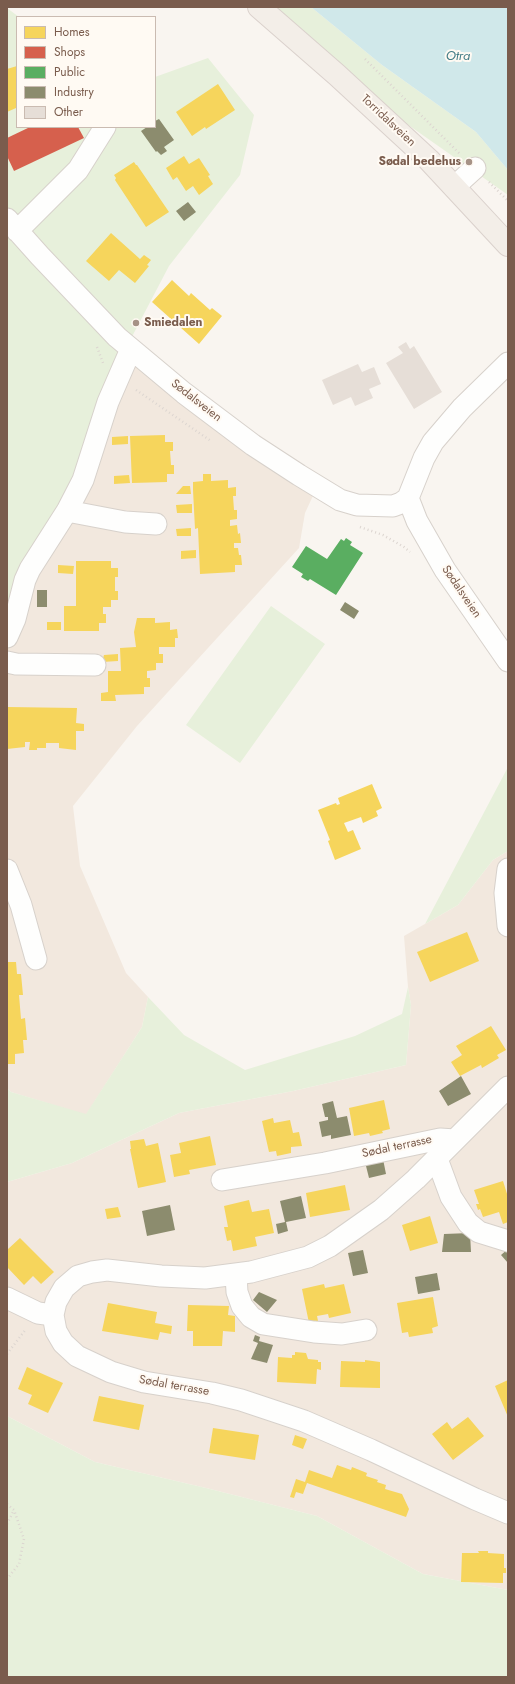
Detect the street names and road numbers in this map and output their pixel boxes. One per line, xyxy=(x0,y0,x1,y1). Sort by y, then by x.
street label: Torridalsveien xyxy=(358,92,418,150)
street label: Sødalsveien xyxy=(168,377,224,425)
street label: Sødalsveien xyxy=(438,563,484,621)
street label: Sødal terrasse xyxy=(361,1133,433,1161)
street label: Sødal terrasse xyxy=(138,1373,210,1399)

